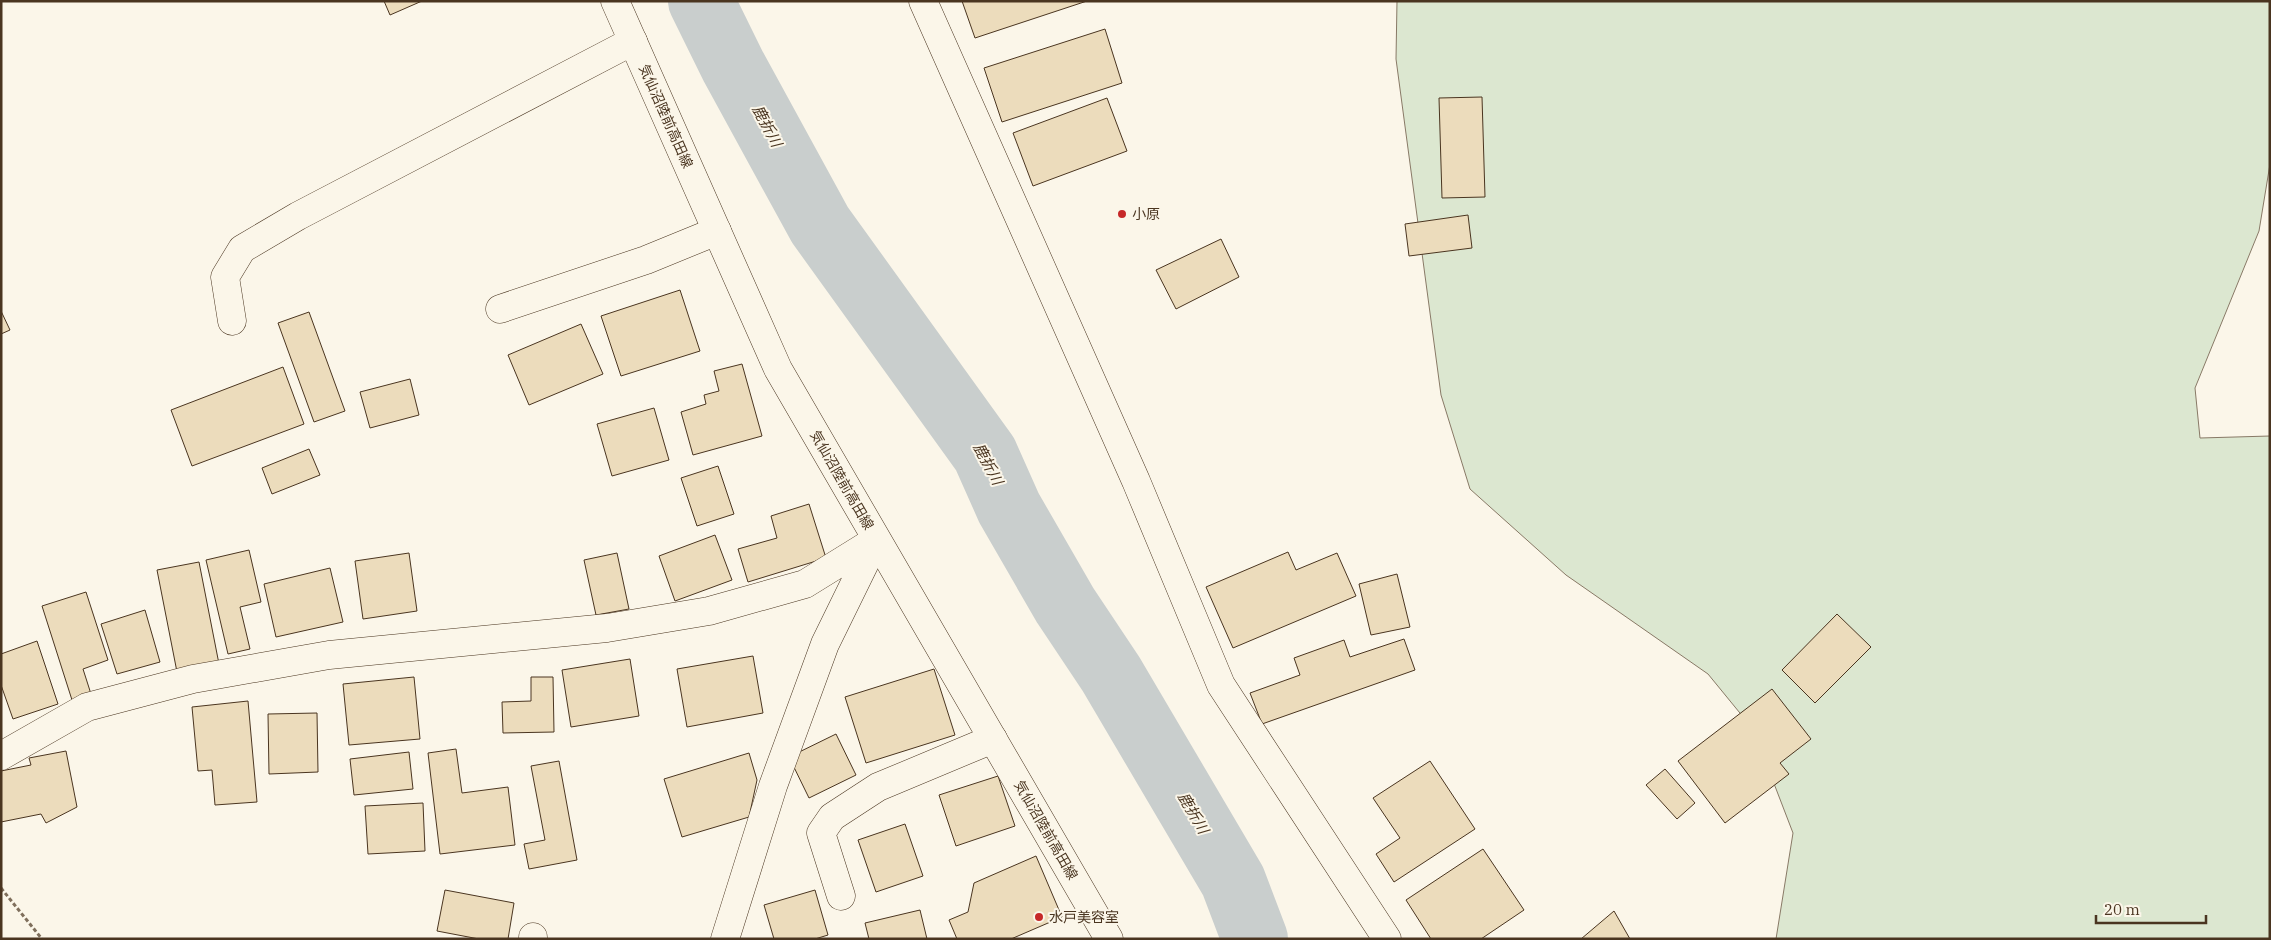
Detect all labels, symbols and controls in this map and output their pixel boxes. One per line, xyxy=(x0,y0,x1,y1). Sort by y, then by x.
street label: 気仙沼陸前高田線 xyxy=(635,61,697,171)
water label: 鹿折川 xyxy=(748,101,787,152)
place label: 小原 xyxy=(1132,205,1160,223)
marker: 小原 xyxy=(1116,208,1128,220)
street label: 気仙沼陸前高田線 xyxy=(806,427,878,533)
water label: 鹿折川 xyxy=(969,439,1008,490)
street label: 気仙沼陸前高田線 xyxy=(1010,777,1082,883)
water label: 鹿折川 xyxy=(1174,789,1214,839)
scale bar xyxy=(2096,892,2206,924)
text: 20 m xyxy=(2104,900,2140,919)
place label: 水戸美容室 xyxy=(1049,908,1119,926)
marker: 水戸美容室 xyxy=(1033,911,1045,923)

